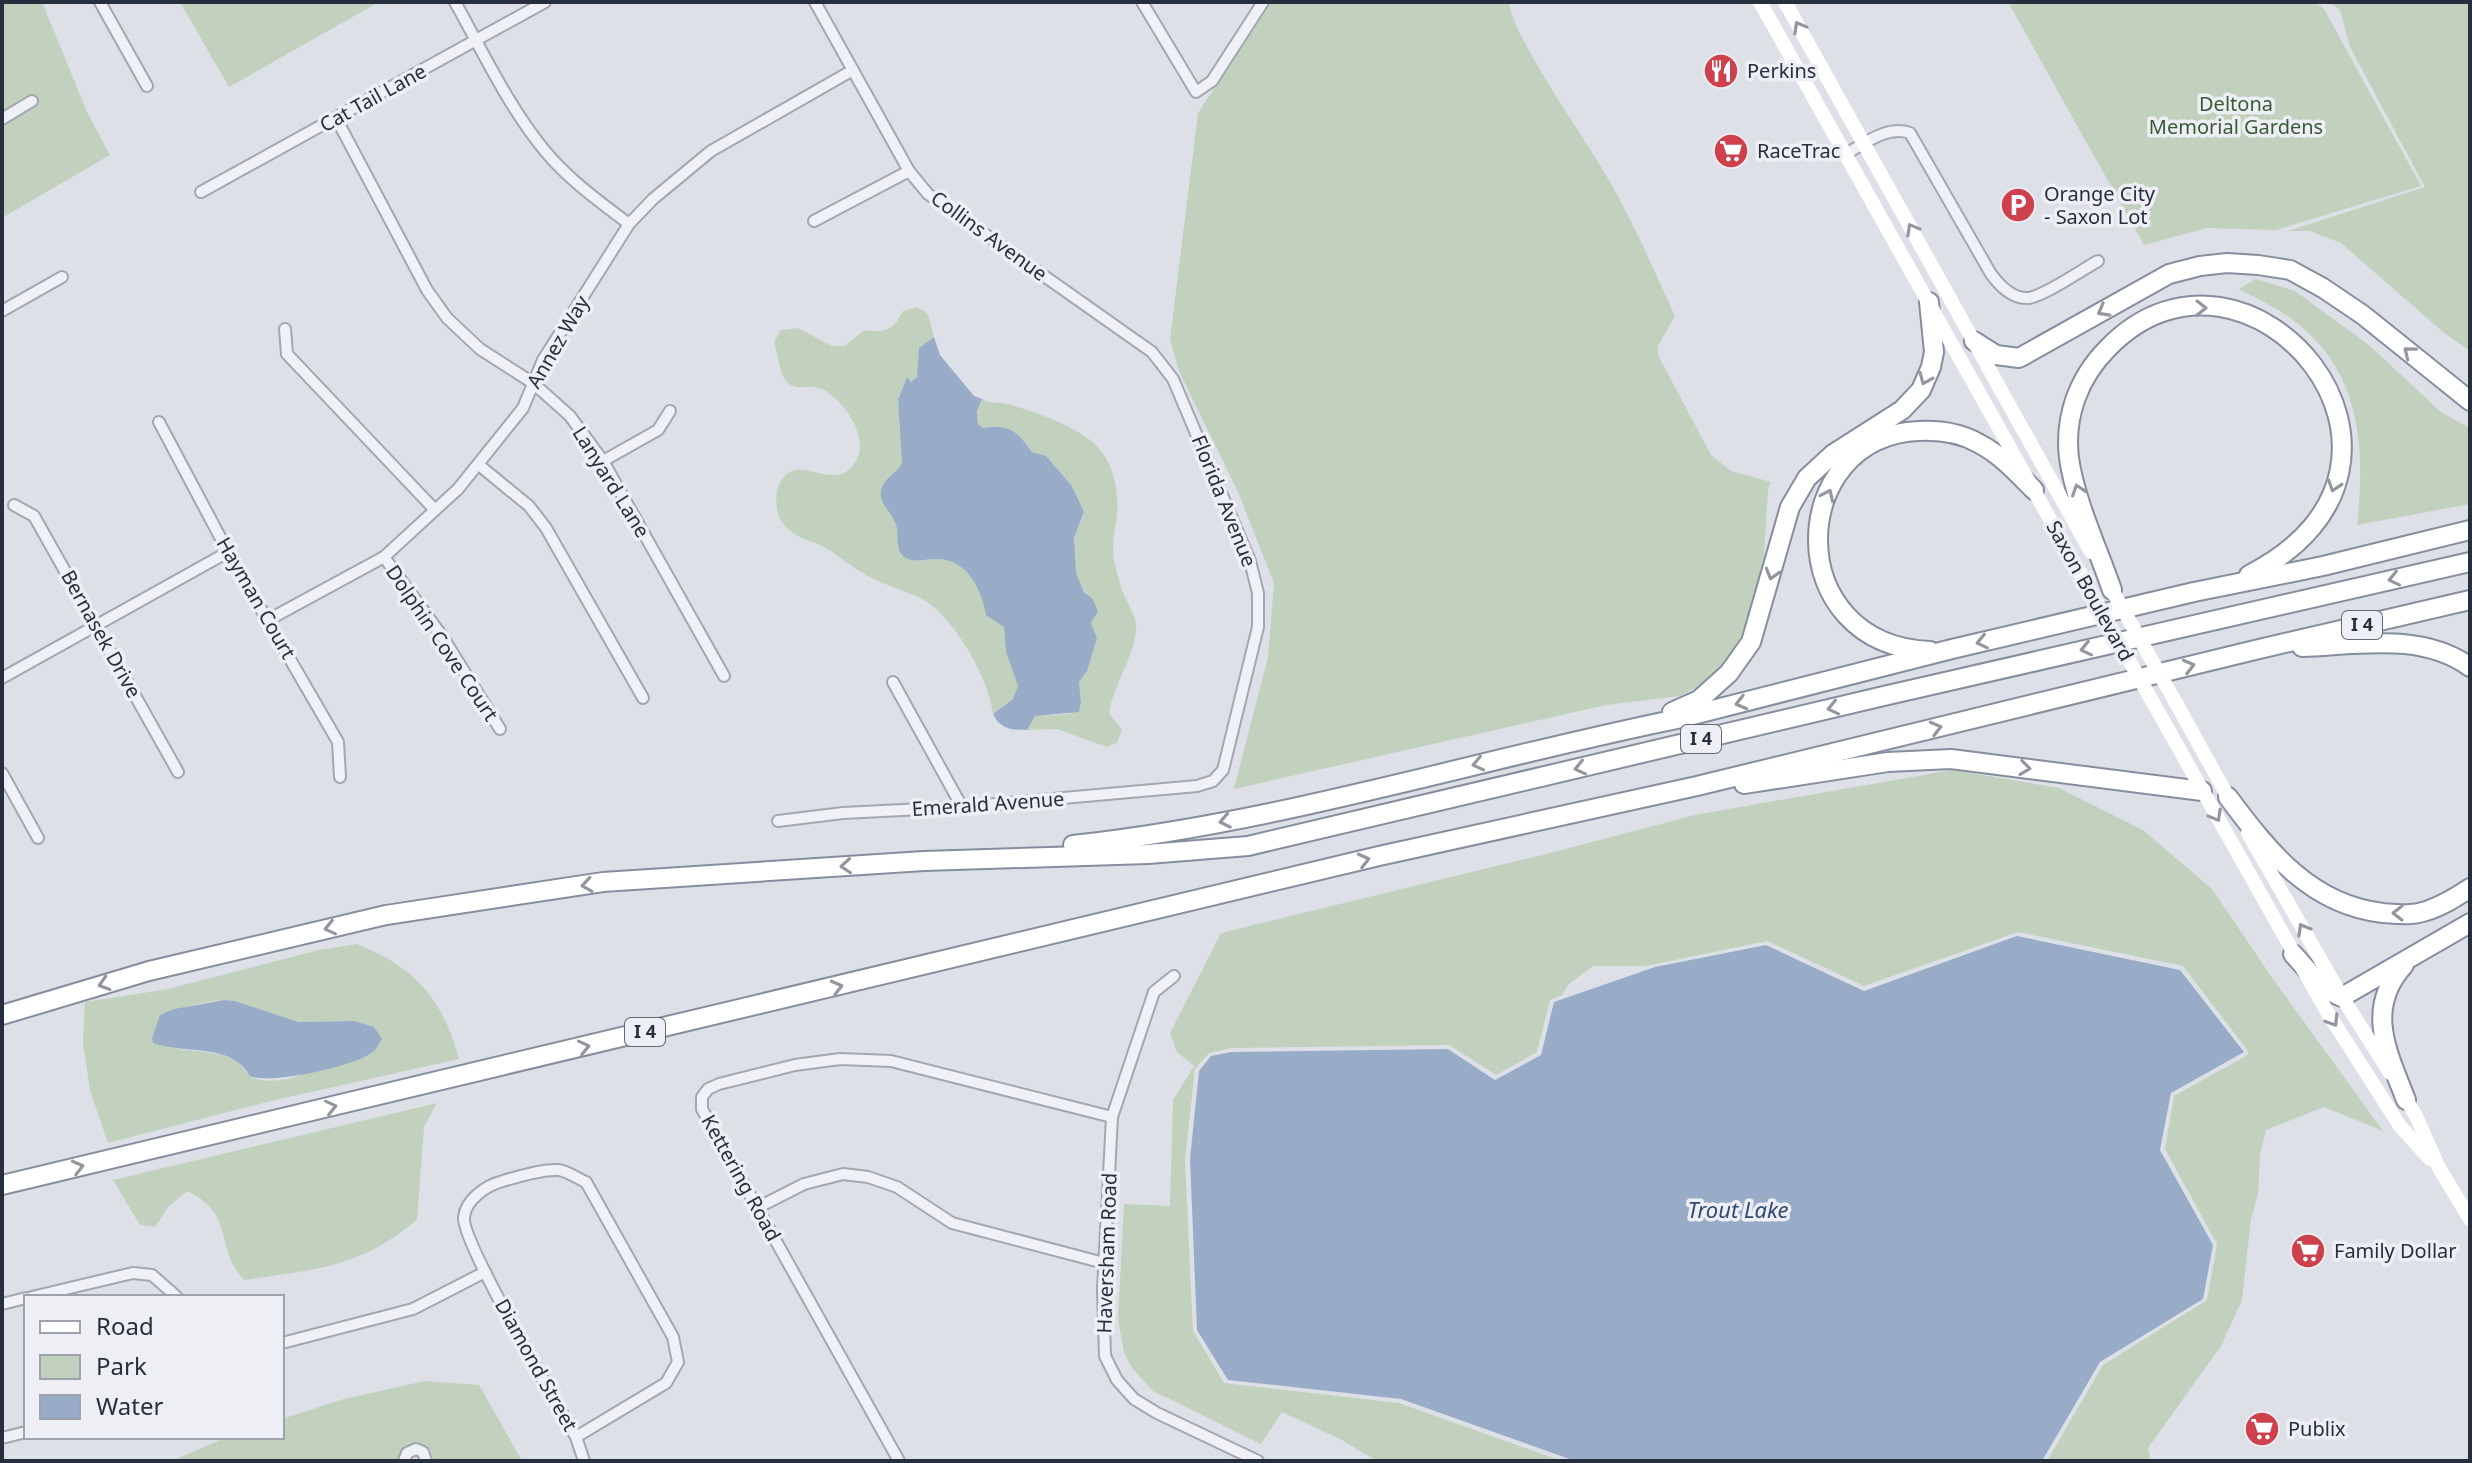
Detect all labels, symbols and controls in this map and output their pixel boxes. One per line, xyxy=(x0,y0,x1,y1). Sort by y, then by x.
one-way arrow xyxy=(1793,21,1809,36)
restaurant icon: Perkins xyxy=(1702,52,1740,90)
street label: Cat Tail Lane xyxy=(315,57,431,138)
place label: Perkins xyxy=(1747,57,1816,84)
park label: Deltona Memorial Gardens xyxy=(2149,90,2323,140)
supermarket icon: RaceTrac xyxy=(1712,132,1750,170)
place label: RaceTrac xyxy=(1757,137,1840,164)
place label: Orange City - Saxon Lot xyxy=(2044,180,2156,230)
street label: Collins Avenue xyxy=(926,184,1053,287)
parking icon: Orange City - Saxon Lot xyxy=(1999,186,2037,224)
one-way arrow xyxy=(1906,223,1921,238)
street label: Annez Way xyxy=(520,290,595,393)
one-way arrow xyxy=(2195,299,2208,316)
one-way arrow xyxy=(2097,302,2111,317)
one-way arrow xyxy=(2404,347,2419,362)
one-way arrow xyxy=(1919,370,1935,385)
street label: Lanyard Lane xyxy=(567,421,656,542)
street label: Florida Avenue xyxy=(1186,431,1263,571)
one-way arrow xyxy=(2327,478,2343,492)
one-way arrow xyxy=(2071,484,2087,498)
one-way arrow xyxy=(1818,489,1834,504)
street label: Saxon Boulevard xyxy=(2041,516,2140,666)
street label: Hayman Court xyxy=(211,532,302,664)
street label: Dolphin Cove Court xyxy=(380,559,505,726)
street label: Bernasek Drive xyxy=(55,565,148,703)
one-way arrow xyxy=(1765,566,1781,580)
one-way arrow xyxy=(2388,570,2401,587)
road number: I 4 xyxy=(2342,611,2382,639)
one-way arrow xyxy=(1976,633,1990,650)
one-way arrow xyxy=(2079,640,2093,657)
one-way arrow xyxy=(2181,658,2195,675)
one-way arrow xyxy=(1735,694,1749,711)
one-way arrow xyxy=(1826,699,1840,716)
one-way arrow xyxy=(1929,720,1943,737)
road number: I 4 xyxy=(1681,725,1721,753)
one-way arrow xyxy=(1472,755,1486,772)
one-way arrow xyxy=(1573,759,1587,776)
one-way arrow xyxy=(2018,759,2032,776)
street label: Emerald Avenue xyxy=(911,785,1065,822)
one-way arrow xyxy=(2206,808,2221,823)
one-way arrow xyxy=(1218,812,1232,829)
one-way arrow xyxy=(1357,852,1371,869)
one-way arrow xyxy=(839,857,852,874)
one-way arrow xyxy=(580,876,593,893)
one-way arrow xyxy=(2391,904,2404,922)
one-way arrow xyxy=(324,919,338,936)
one-way arrow xyxy=(2297,924,2313,938)
one-way arrow xyxy=(98,975,111,991)
one-way arrow xyxy=(829,979,843,996)
one-way arrow xyxy=(2324,1012,2339,1027)
road number: I 4 xyxy=(625,1018,665,1046)
one-way arrow xyxy=(576,1039,590,1056)
one-way arrow xyxy=(323,1099,337,1116)
street label: Kettering Road xyxy=(696,1110,787,1246)
one-way arrow xyxy=(70,1159,84,1176)
street label: Haversham Road xyxy=(1090,1172,1123,1334)
water label: Trout Lake xyxy=(1688,1194,1788,1224)
supermarket icon: Family Dollar xyxy=(2289,1232,2327,1270)
place label: Family Dollar xyxy=(2334,1237,2457,1264)
street label: Diamond Street xyxy=(489,1294,584,1436)
legend xyxy=(24,1295,284,1439)
text: Road xyxy=(96,1309,154,1342)
text: Park xyxy=(96,1349,147,1382)
text: Water xyxy=(96,1389,164,1422)
supermarket icon: Publix xyxy=(2243,1410,2281,1448)
place label: Publix xyxy=(2288,1415,2346,1442)

